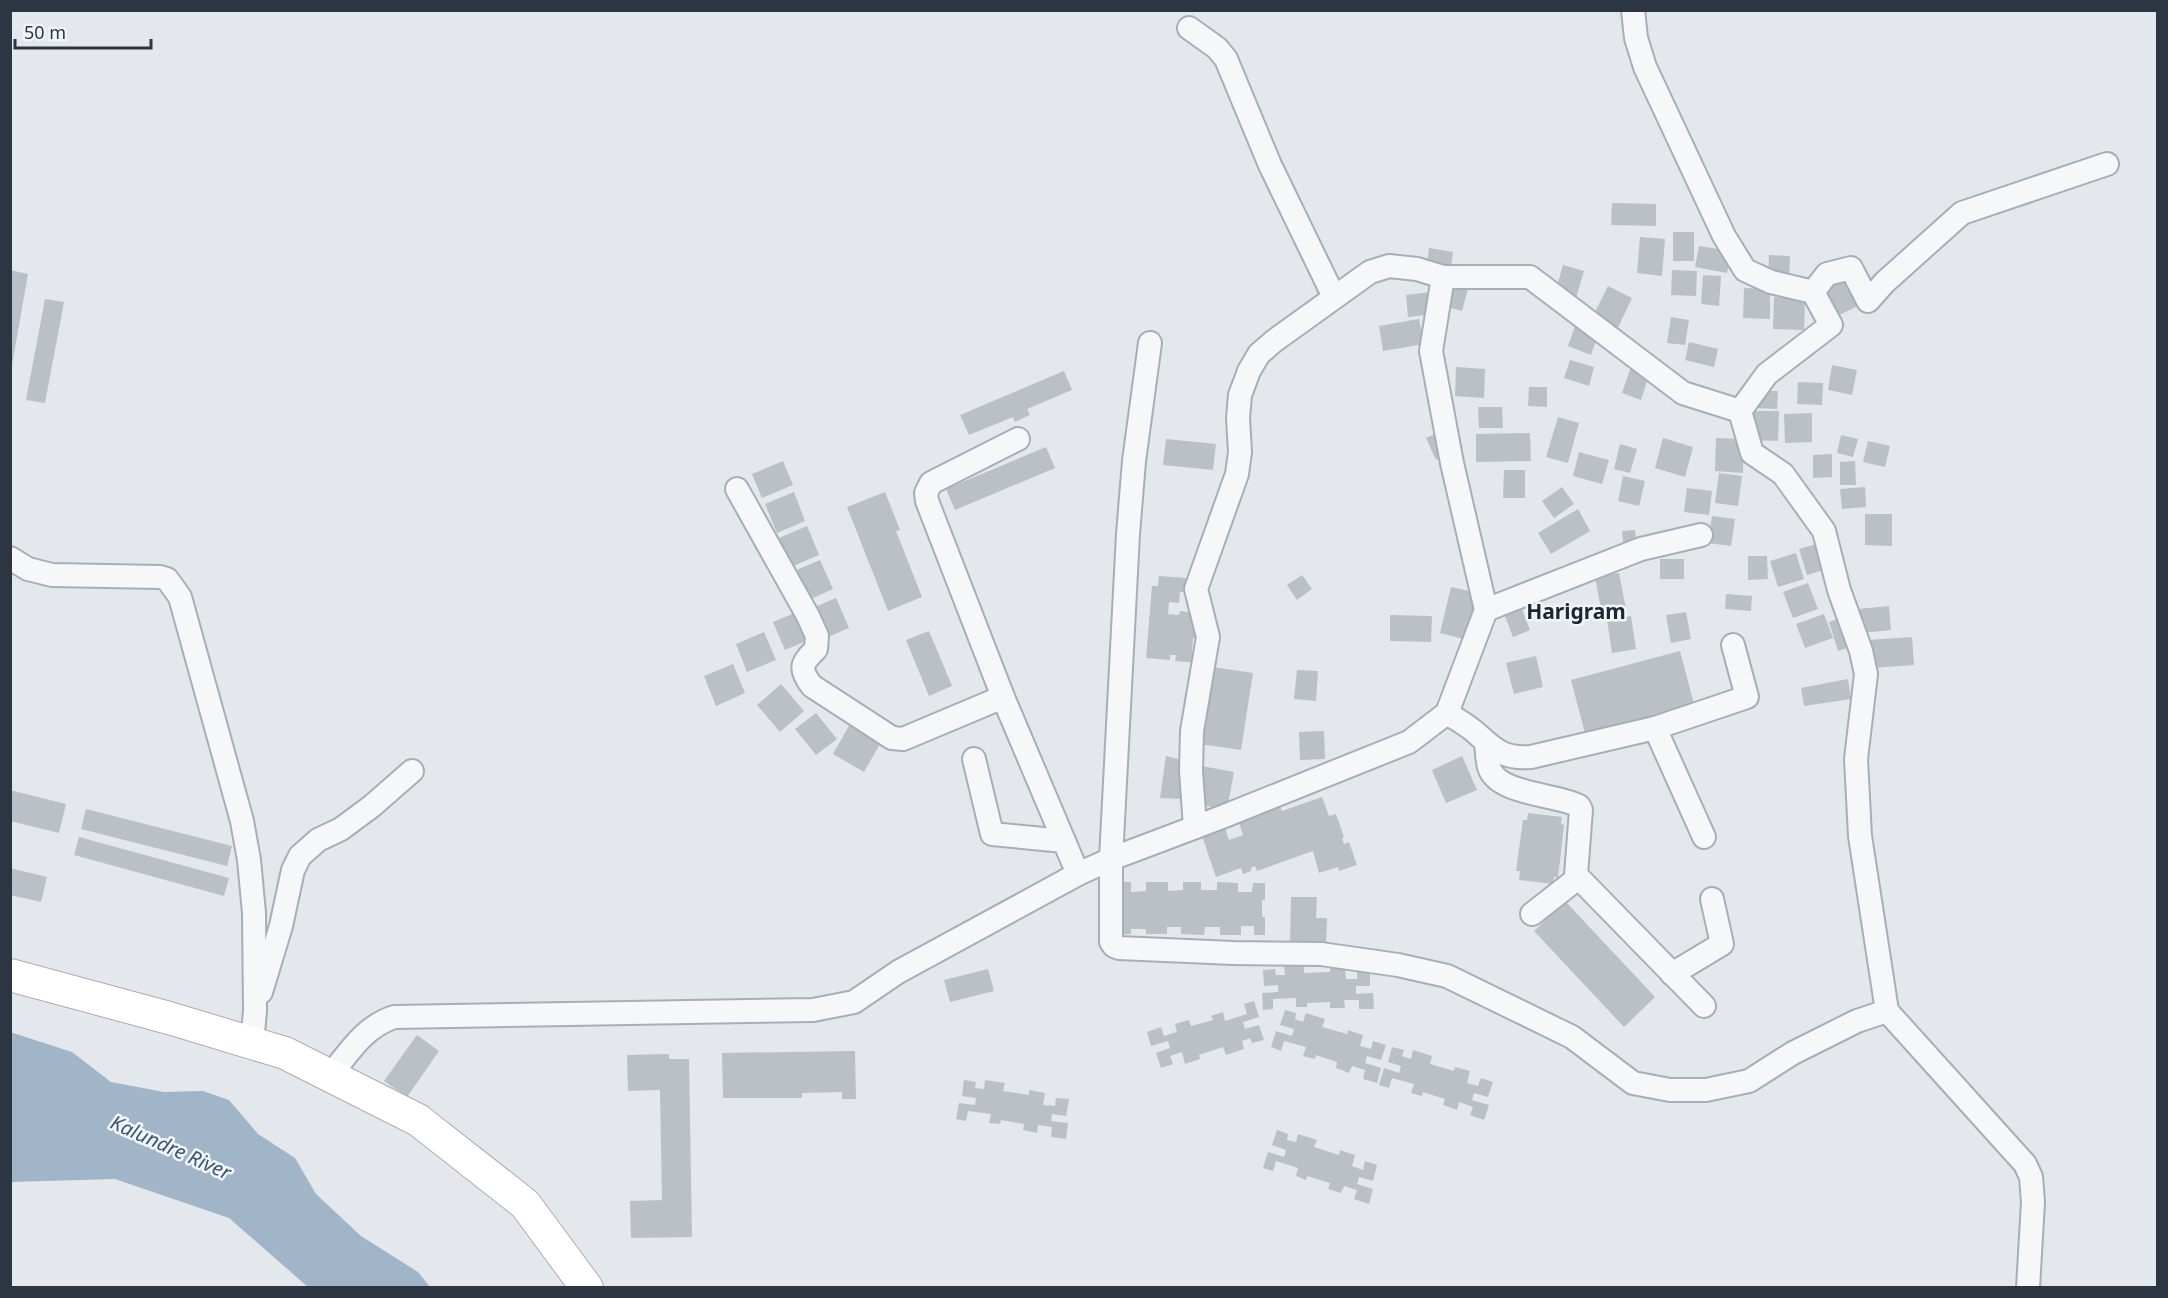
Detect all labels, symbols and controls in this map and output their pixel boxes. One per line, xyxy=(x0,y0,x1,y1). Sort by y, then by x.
scale bar xyxy=(15,12,152,50)
text: 50 m xyxy=(24,20,66,44)
district label: Harigram xyxy=(1526,597,1626,625)
water label: Kalundre River xyxy=(107,1108,236,1186)

